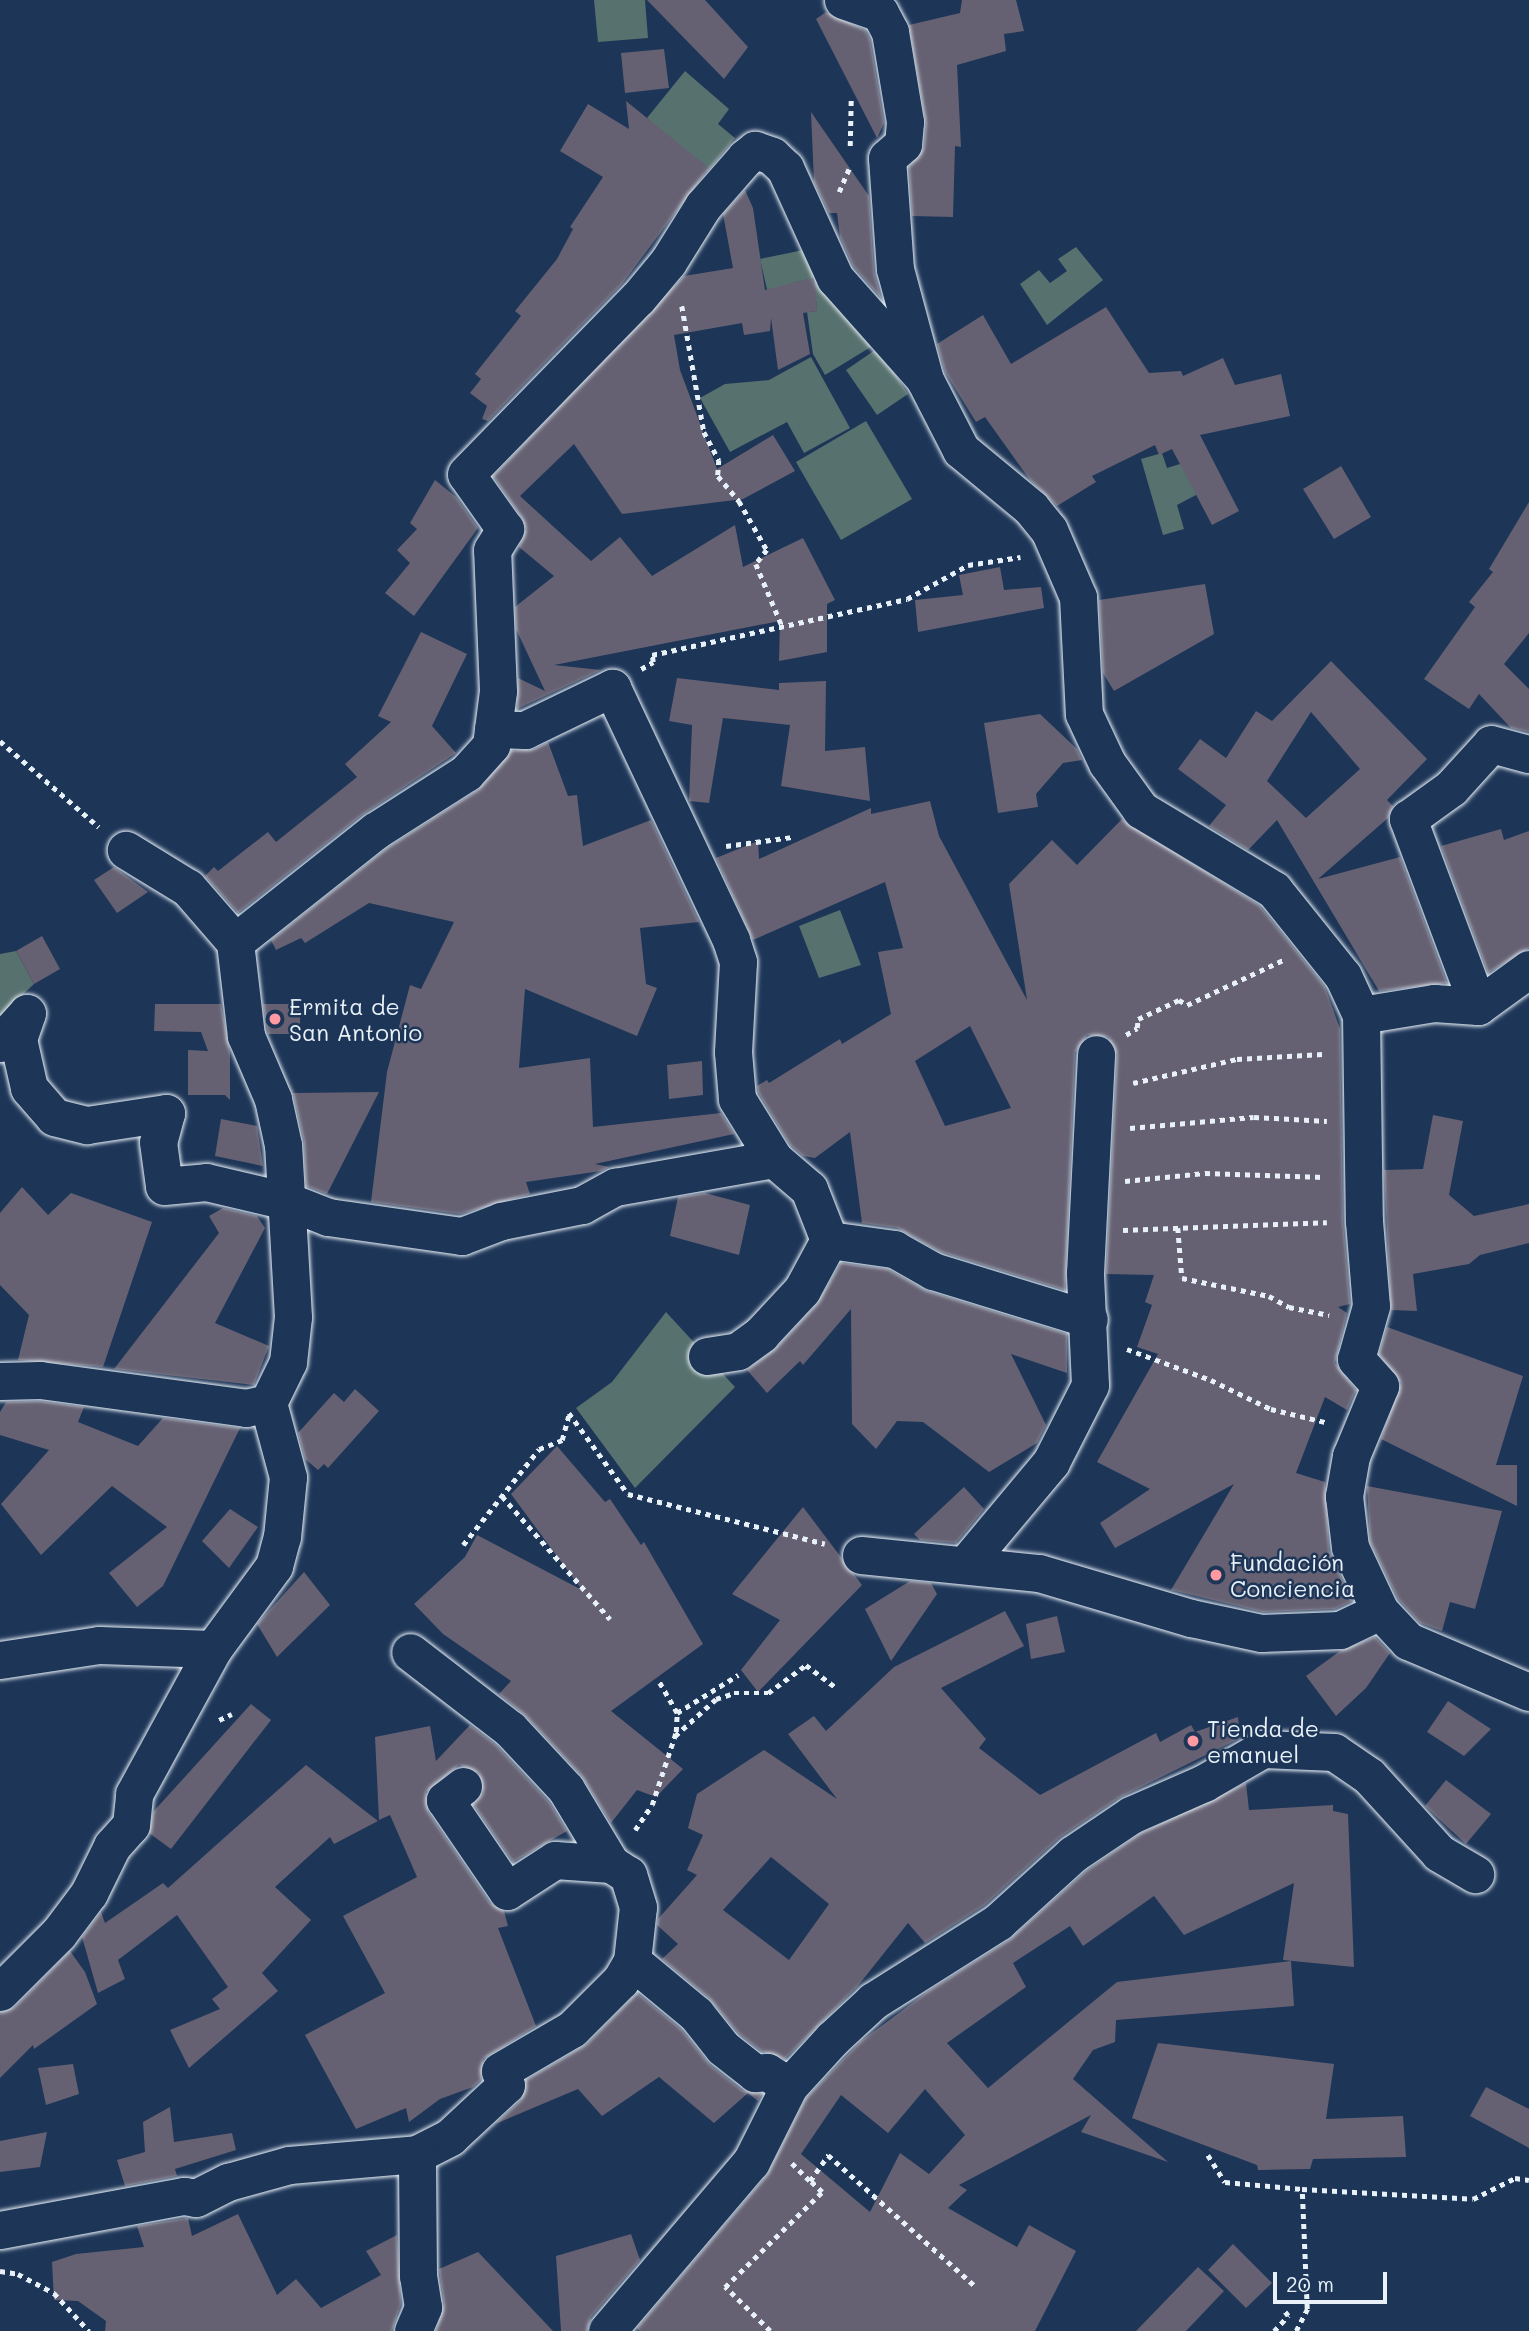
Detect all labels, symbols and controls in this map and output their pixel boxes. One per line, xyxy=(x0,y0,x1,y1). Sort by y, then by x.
place label: Ermita de San Antonio xyxy=(289,992,422,1046)
marker: Ermita de San Antonio xyxy=(267,1011,283,1027)
place label: Fundación Conciencia xyxy=(1230,1548,1355,1602)
marker: Fundación Conciencia xyxy=(1208,1567,1224,1583)
place label: Tienda de emanuel xyxy=(1207,1714,1319,1768)
marker: Tienda de emanuel xyxy=(1185,1733,1201,1749)
scale bar xyxy=(1277,2258,1391,2302)
text: 20 m xyxy=(1286,2270,1334,2297)

